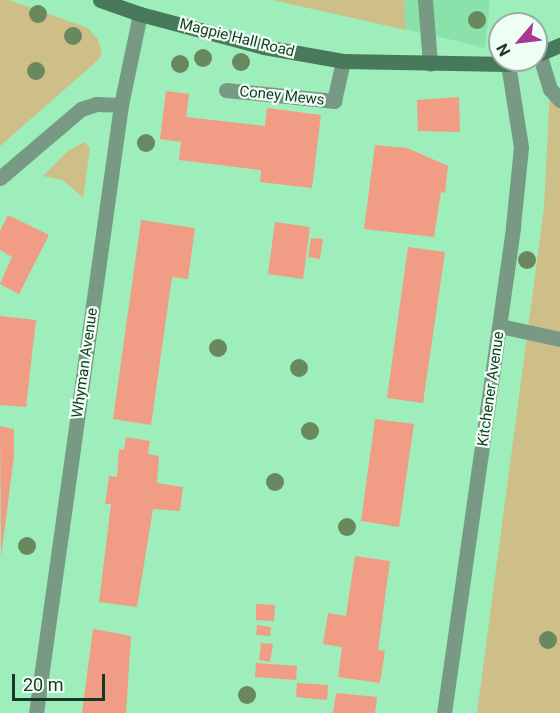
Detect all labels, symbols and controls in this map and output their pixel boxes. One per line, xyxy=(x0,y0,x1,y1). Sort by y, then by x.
north arrow xyxy=(488,12,548,72)
street label: Magpie Hall Road xyxy=(178,15,296,61)
text: N xyxy=(492,40,514,59)
street label: Coney Mews xyxy=(239,83,325,109)
street label: Whyman Avenue xyxy=(68,307,102,419)
street label: Kitchener Avenue xyxy=(474,330,508,448)
scale bar xyxy=(15,662,108,700)
text: 20 m xyxy=(23,674,63,695)

